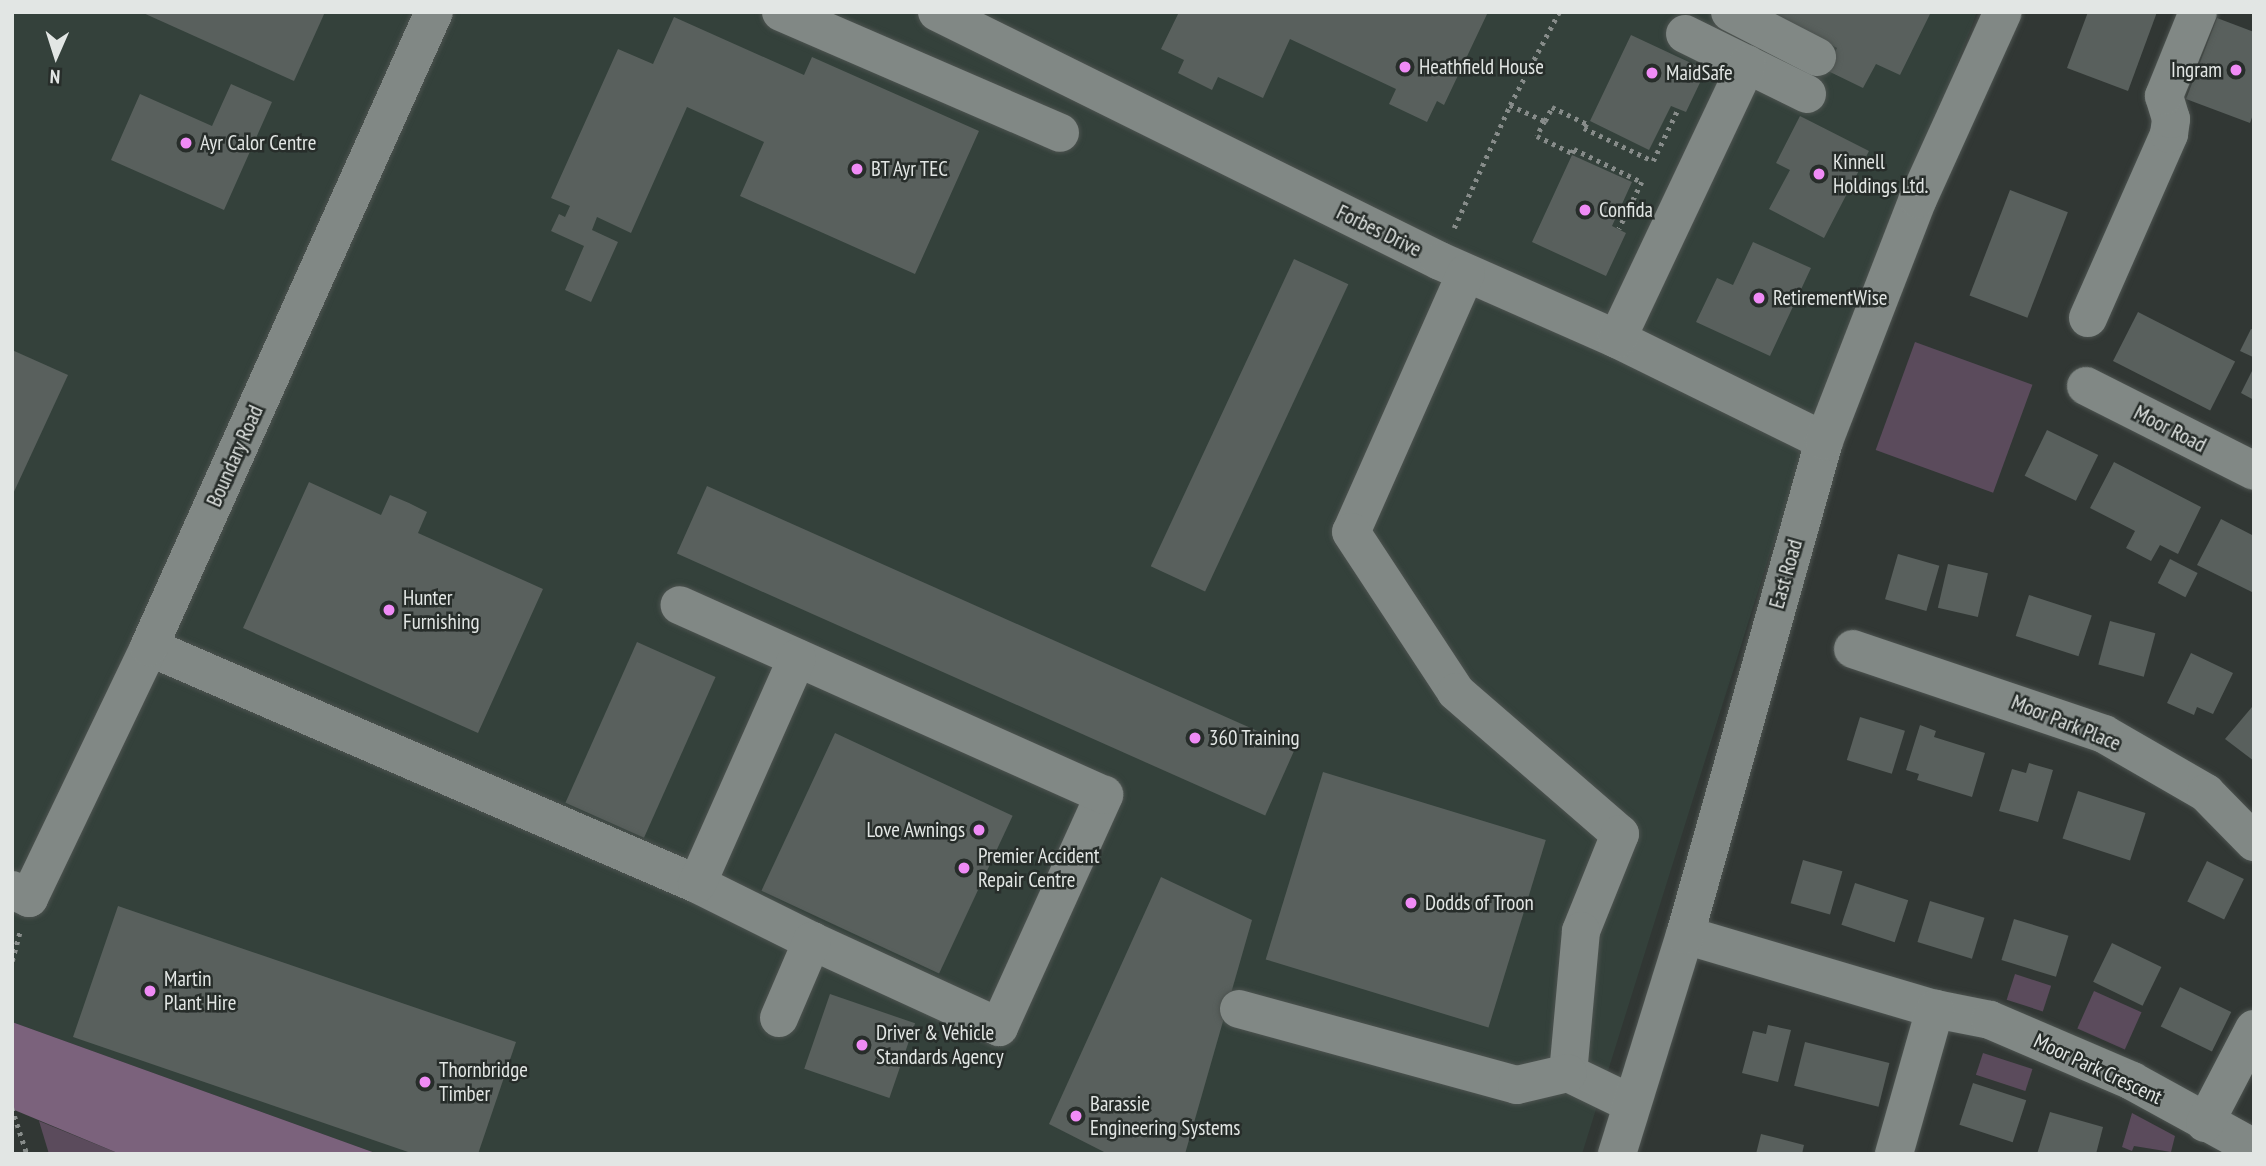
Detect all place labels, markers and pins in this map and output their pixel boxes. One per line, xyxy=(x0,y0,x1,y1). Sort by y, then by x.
place label: Heathfield House xyxy=(1419,54,1544,80)
place label: Ingram xyxy=(2171,57,2222,83)
marker: Heathfield House xyxy=(1397,59,1413,75)
place label: MaidSafe xyxy=(1666,60,1733,86)
marker: Ingram xyxy=(2228,62,2244,78)
marker: MaidSafe xyxy=(1644,65,1660,81)
place label: Ayr Calor Centre xyxy=(200,130,316,156)
marker: Ayr Calor Centre xyxy=(178,135,194,151)
place label: Kinnell Holdings Ltd. xyxy=(1833,149,1928,199)
place label: BT Ayr TEC xyxy=(871,156,950,182)
marker: BT Ayr TEC xyxy=(849,161,865,177)
marker: Kinnell Holdings Ltd. xyxy=(1811,166,1827,182)
place label: Confida xyxy=(1599,197,1653,223)
marker: Confida xyxy=(1577,202,1593,218)
place label: RetirementWise xyxy=(1773,285,1887,311)
marker: RetirementWise xyxy=(1751,290,1767,306)
place label: Hunter Furnishing xyxy=(403,585,480,635)
marker: Hunter Furnishing xyxy=(381,602,397,618)
place label: 360 Training xyxy=(1209,725,1300,751)
marker: 360 Training xyxy=(1187,730,1203,746)
place label: Love Awnings xyxy=(866,817,965,843)
marker: Love Awnings xyxy=(971,822,987,838)
place label: Premier Accident Repair Centre xyxy=(978,843,1100,893)
marker: Premier Accident Repair Centre xyxy=(956,860,972,876)
place label: Dodds of Troon xyxy=(1425,890,1534,916)
marker: Dodds of Troon xyxy=(1403,895,1419,911)
place label: Martin Plant Hire xyxy=(164,966,236,1016)
marker: Martin Plant Hire xyxy=(142,983,158,999)
place label: Driver & Vehicle Standards Agency xyxy=(876,1020,1004,1070)
marker: Driver & Vehicle Standards Agency xyxy=(854,1037,870,1053)
place label: Thornbridge Timber xyxy=(439,1057,528,1107)
marker: Thornbridge Timber xyxy=(417,1074,433,1090)
place label: Barassie Engineering Systems xyxy=(1090,1091,1240,1141)
marker: Barassie Engineering Systems xyxy=(1068,1108,1084,1124)

